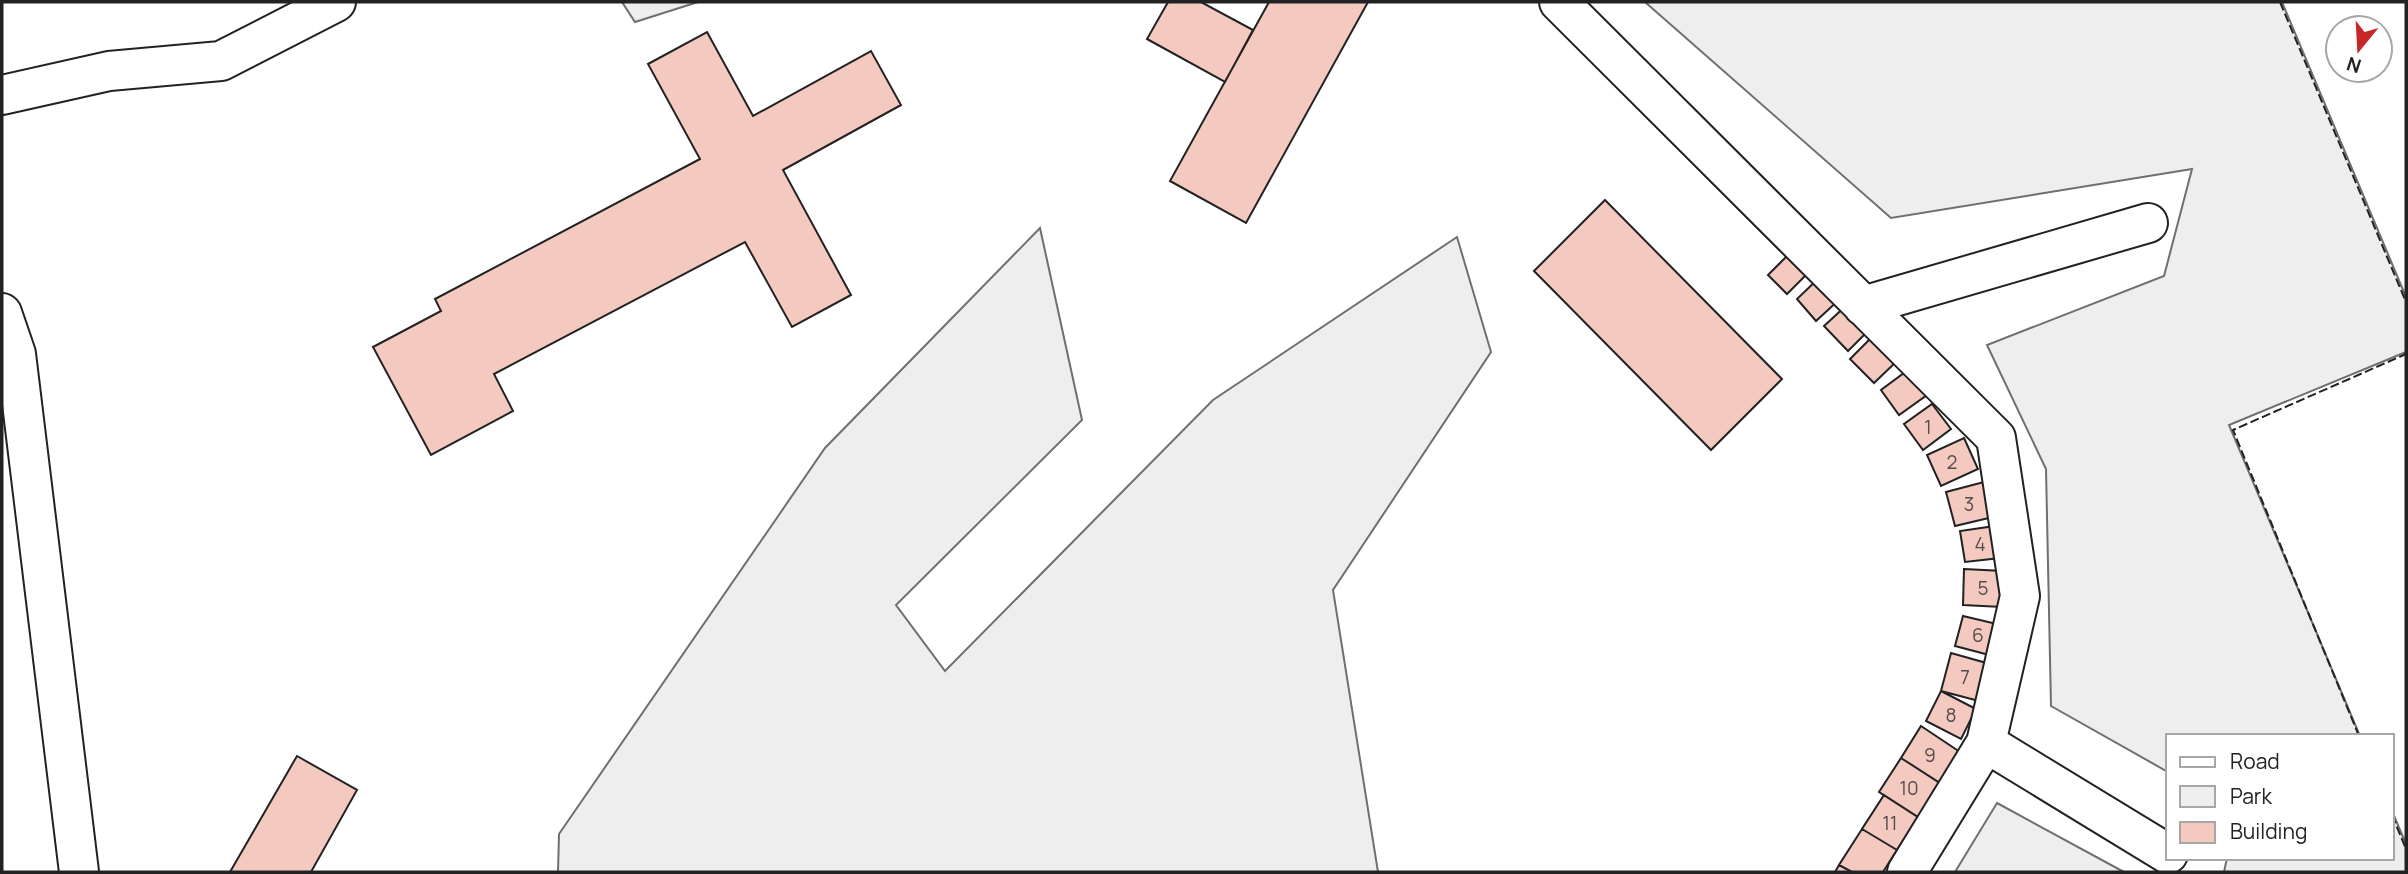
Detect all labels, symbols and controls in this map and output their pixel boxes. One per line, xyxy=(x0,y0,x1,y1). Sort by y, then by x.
north arrow xyxy=(2324,14,2394,84)
text: N xyxy=(2343,51,2364,80)
house number: 1 xyxy=(1924,414,1932,440)
house number: 2 xyxy=(1947,449,1957,475)
house number: 3 xyxy=(1964,491,1974,517)
house number: 4 xyxy=(1974,531,1986,557)
house number: 5 xyxy=(1978,575,1989,601)
house number: 6 xyxy=(1972,622,1984,648)
house number: 7 xyxy=(1960,664,1970,690)
house number: 8 xyxy=(1945,702,1957,728)
legend xyxy=(2166,734,2394,860)
house number: 9 xyxy=(1924,742,1936,768)
text: Road xyxy=(2230,747,2280,775)
house number: 10 xyxy=(1899,775,1919,801)
text: Park xyxy=(2230,782,2272,810)
house number: 11 xyxy=(1883,810,1897,836)
text: Building xyxy=(2230,817,2307,845)

